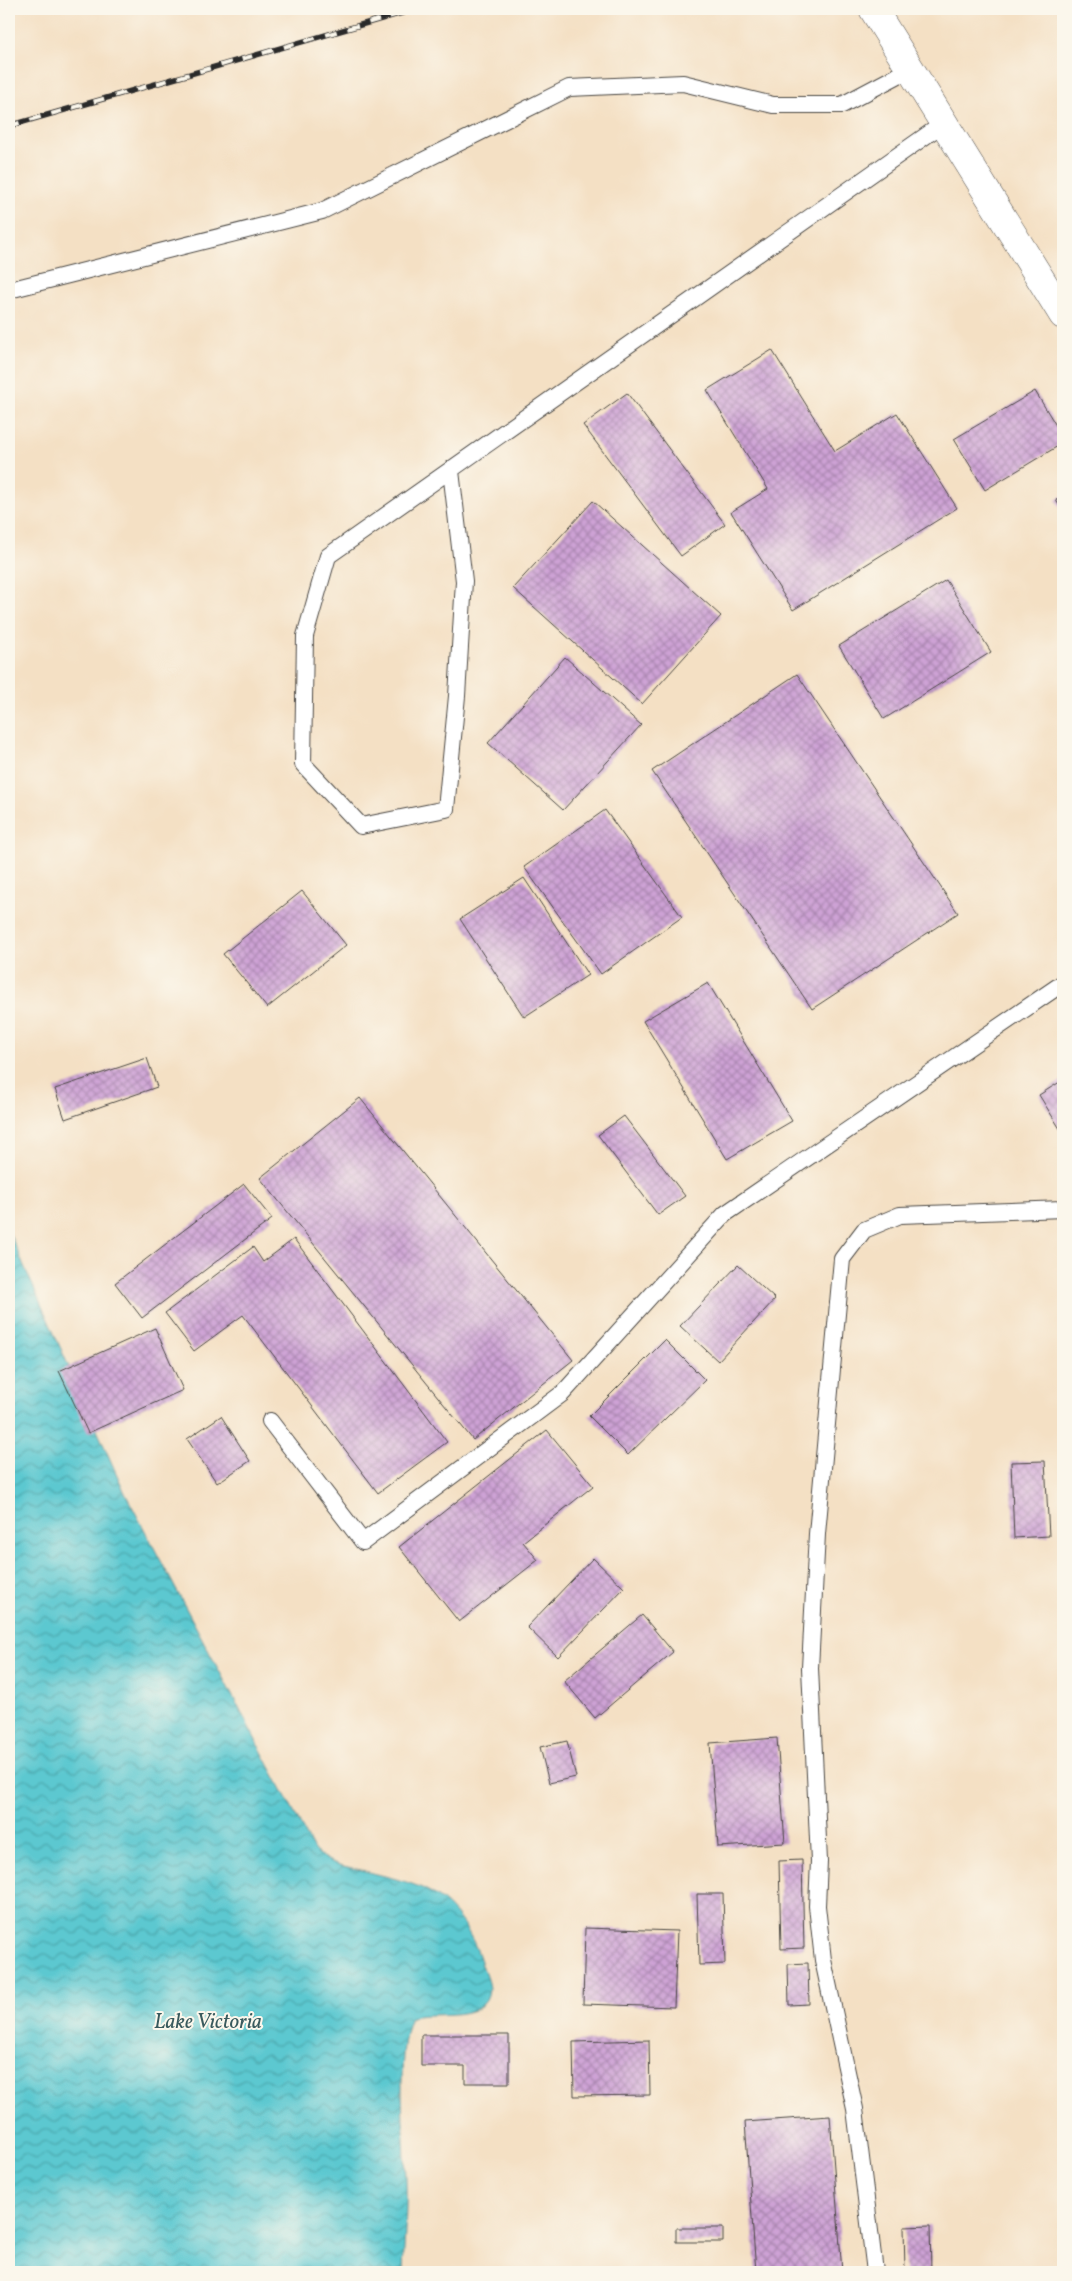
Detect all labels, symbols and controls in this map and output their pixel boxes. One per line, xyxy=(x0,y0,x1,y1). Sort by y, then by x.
water label: Lake Victoria xyxy=(154,2008,262,2037)

